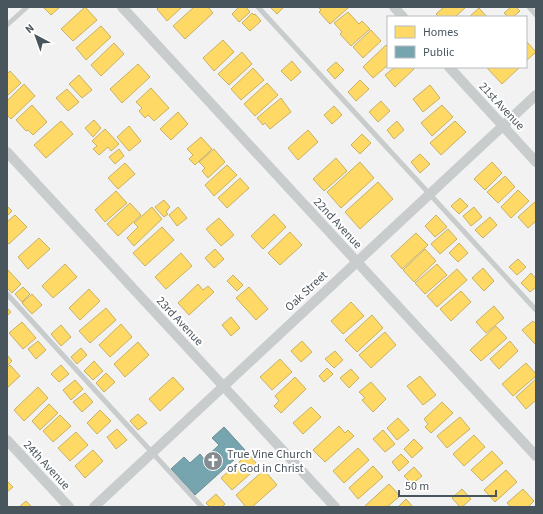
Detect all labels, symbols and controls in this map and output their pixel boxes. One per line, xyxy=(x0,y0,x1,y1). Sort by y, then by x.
north arrow xyxy=(16,16,56,56)
legend xyxy=(387,16,527,68)
text: N xyxy=(22,21,37,37)
text: Homes xyxy=(423,24,458,41)
text: Public xyxy=(423,44,455,61)
street label: 21st Avenue xyxy=(475,79,528,134)
street label: 22nd Avenue xyxy=(309,194,366,253)
street label: Oak Street xyxy=(281,267,331,315)
street label: 23rd Avenue xyxy=(152,293,207,350)
street label: 24th Avenue xyxy=(19,437,74,494)
place label: True Vine Church of God in Christ xyxy=(227,446,312,477)
church icon: True Vine Church of God in Christ xyxy=(202,450,224,472)
scale bar xyxy=(399,472,496,498)
text: 50 m xyxy=(405,478,429,495)

